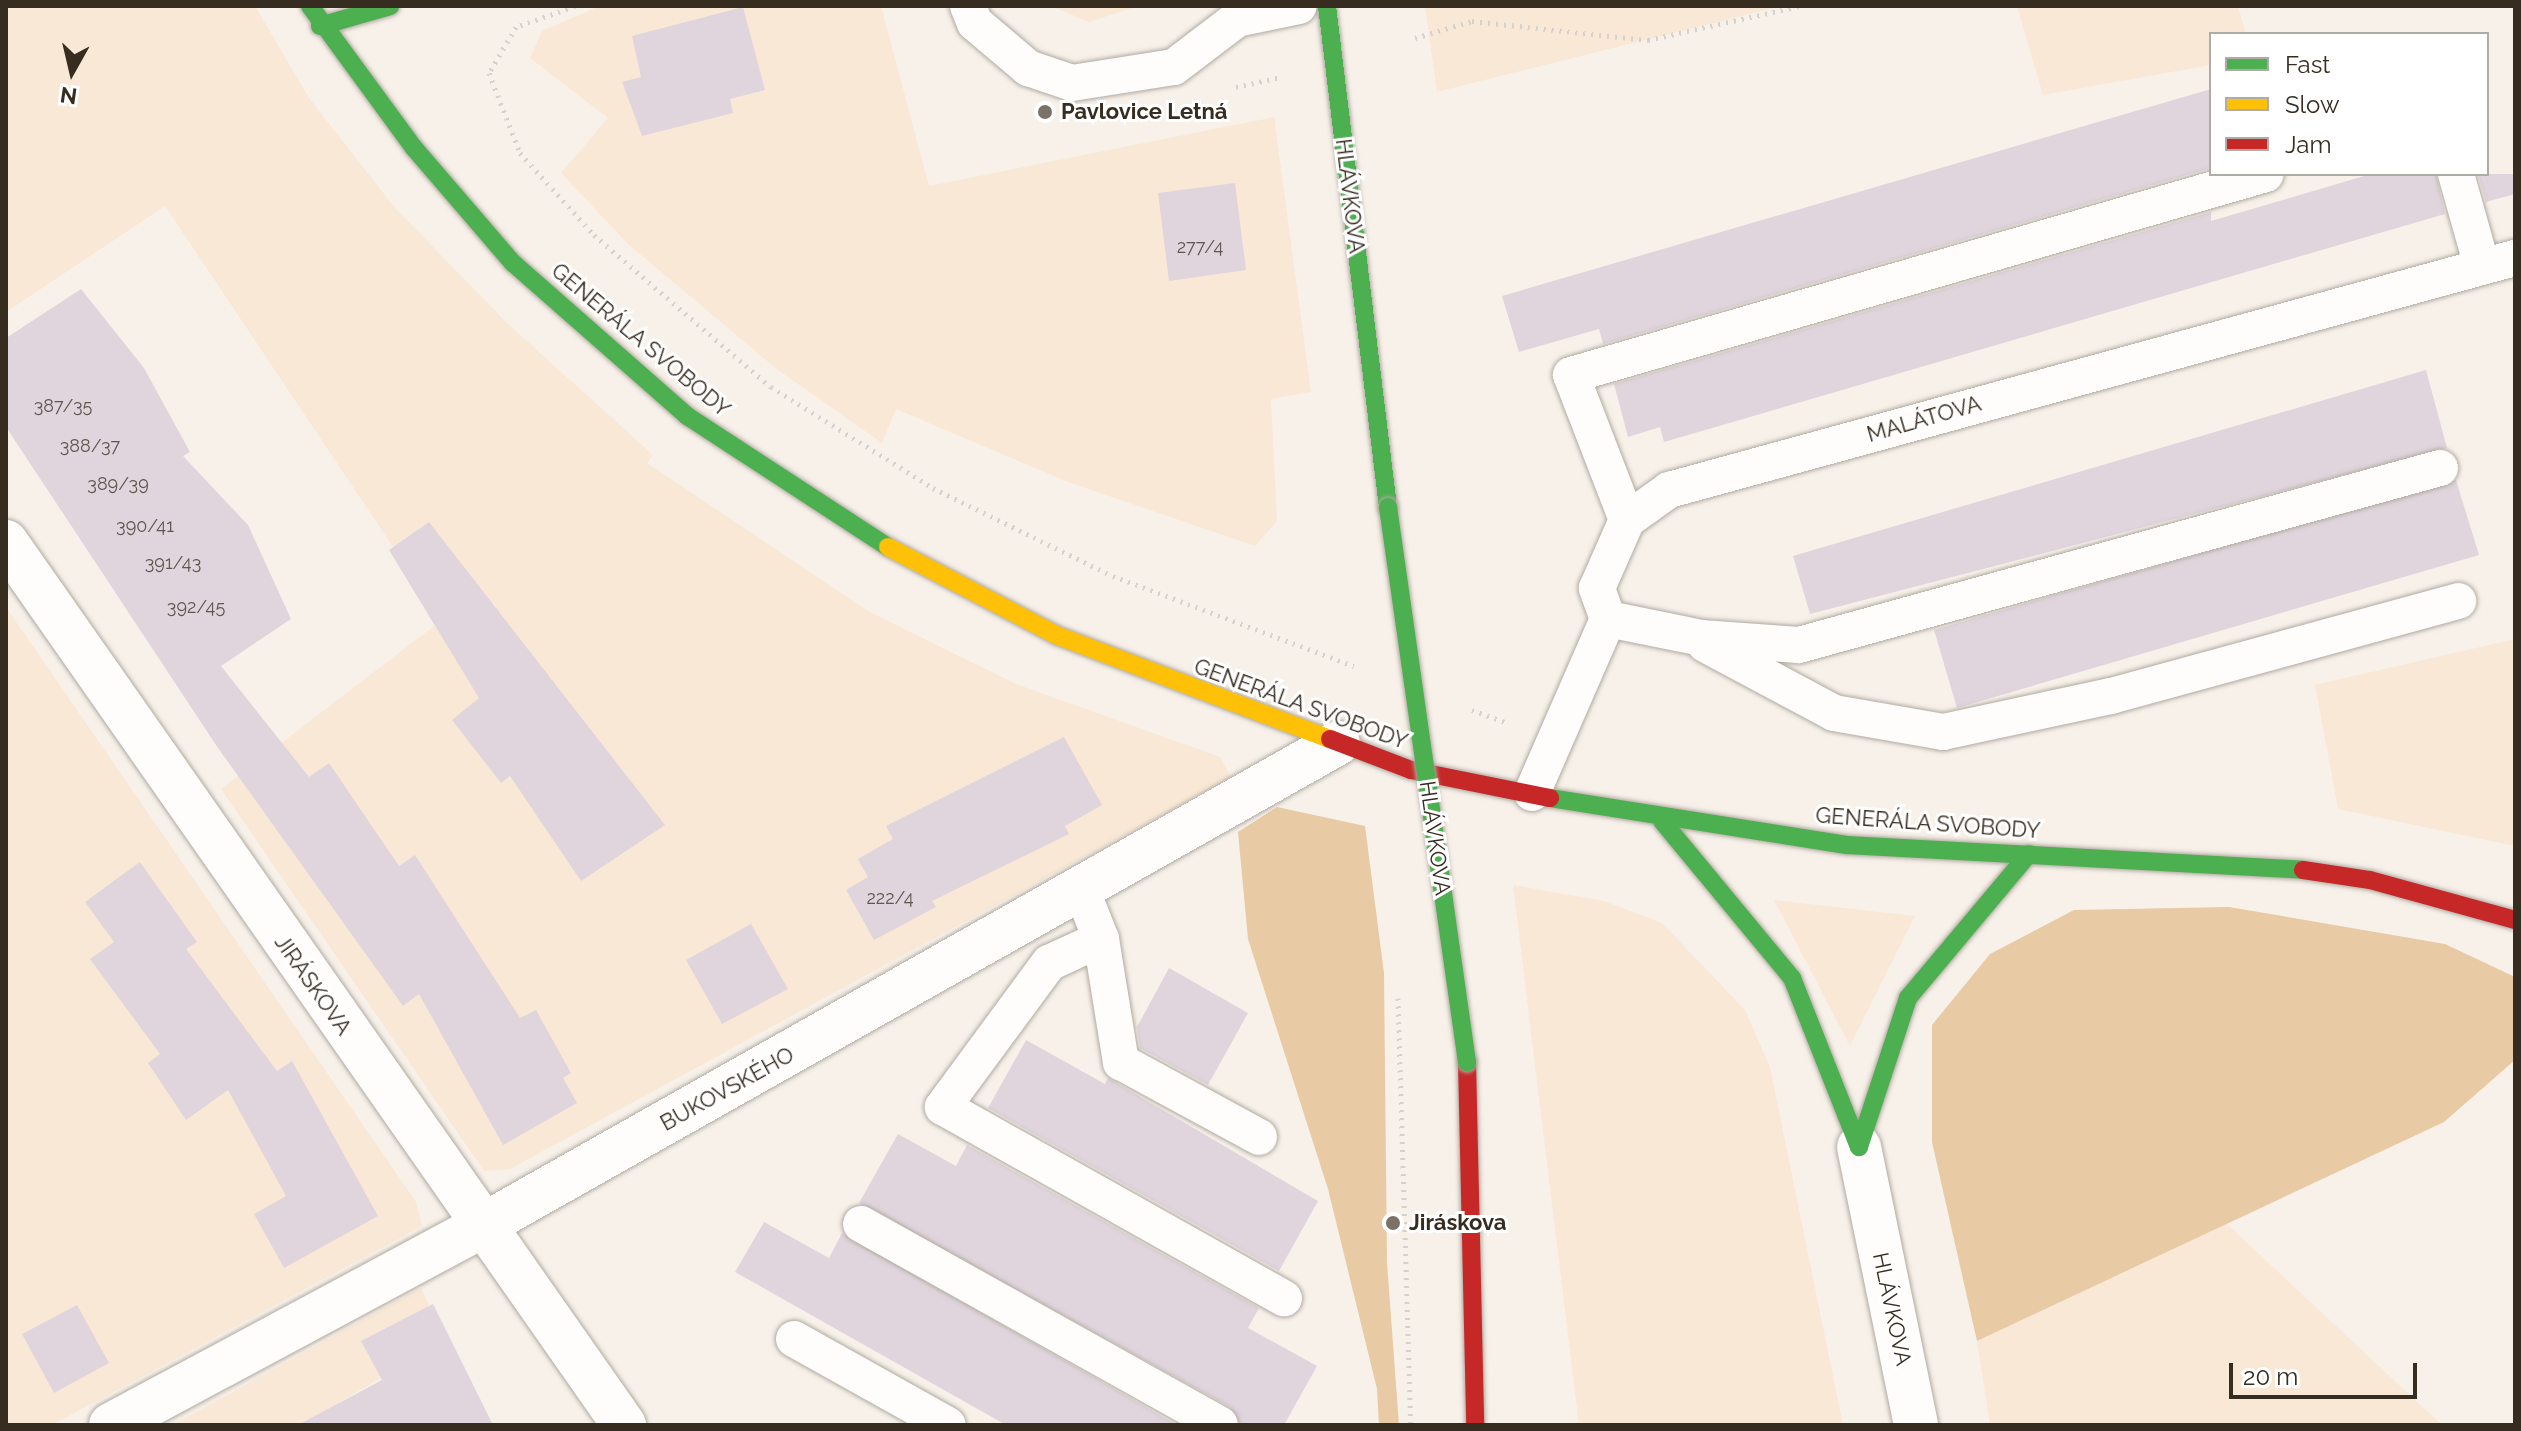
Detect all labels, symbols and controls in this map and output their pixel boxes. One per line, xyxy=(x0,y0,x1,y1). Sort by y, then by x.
north arrow xyxy=(32,32,112,112)
legend xyxy=(2209,32,2489,176)
text: Fast xyxy=(2285,50,2330,79)
text: N xyxy=(59,82,79,110)
text: Slow xyxy=(2285,90,2339,119)
place label: Pavlovice Letná xyxy=(1061,99,1227,125)
marker: Pavlovice Letná xyxy=(1036,103,1054,121)
text: Jam xyxy=(2285,130,2331,159)
street label: HLÁVKOVA xyxy=(1330,137,1370,255)
house number: 277/4 xyxy=(1177,236,1223,258)
street label: GENERÁLA SVOBODY xyxy=(546,257,736,423)
street label: MALÁTOVA xyxy=(1864,390,1984,448)
house number: 387/35 xyxy=(34,395,92,417)
house number: 388/37 xyxy=(60,435,120,457)
house number: 389/39 xyxy=(87,473,149,495)
house number: 390/41 xyxy=(116,515,174,537)
house number: 391/43 xyxy=(145,552,201,574)
house number: 392/45 xyxy=(167,596,225,618)
street label: GENERÁLA SVOBODY xyxy=(1190,653,1412,755)
street label: HLÁVKOVA xyxy=(1414,779,1456,897)
street label: GENERÁLA SVOBODY xyxy=(1814,802,2042,844)
house number: 222/4 xyxy=(866,887,914,909)
street label: JIRÁSKOVA xyxy=(269,930,357,1040)
street label: BUKOVSKÉHO xyxy=(656,1041,798,1137)
place label: Jiráskova xyxy=(1409,1210,1506,1236)
marker: Jiráskova xyxy=(1384,1214,1402,1232)
street label: HLÁVKOVA xyxy=(1867,1250,1917,1368)
scale bar xyxy=(2233,1347,2421,1397)
text: 20 m xyxy=(2243,1362,2298,1391)

